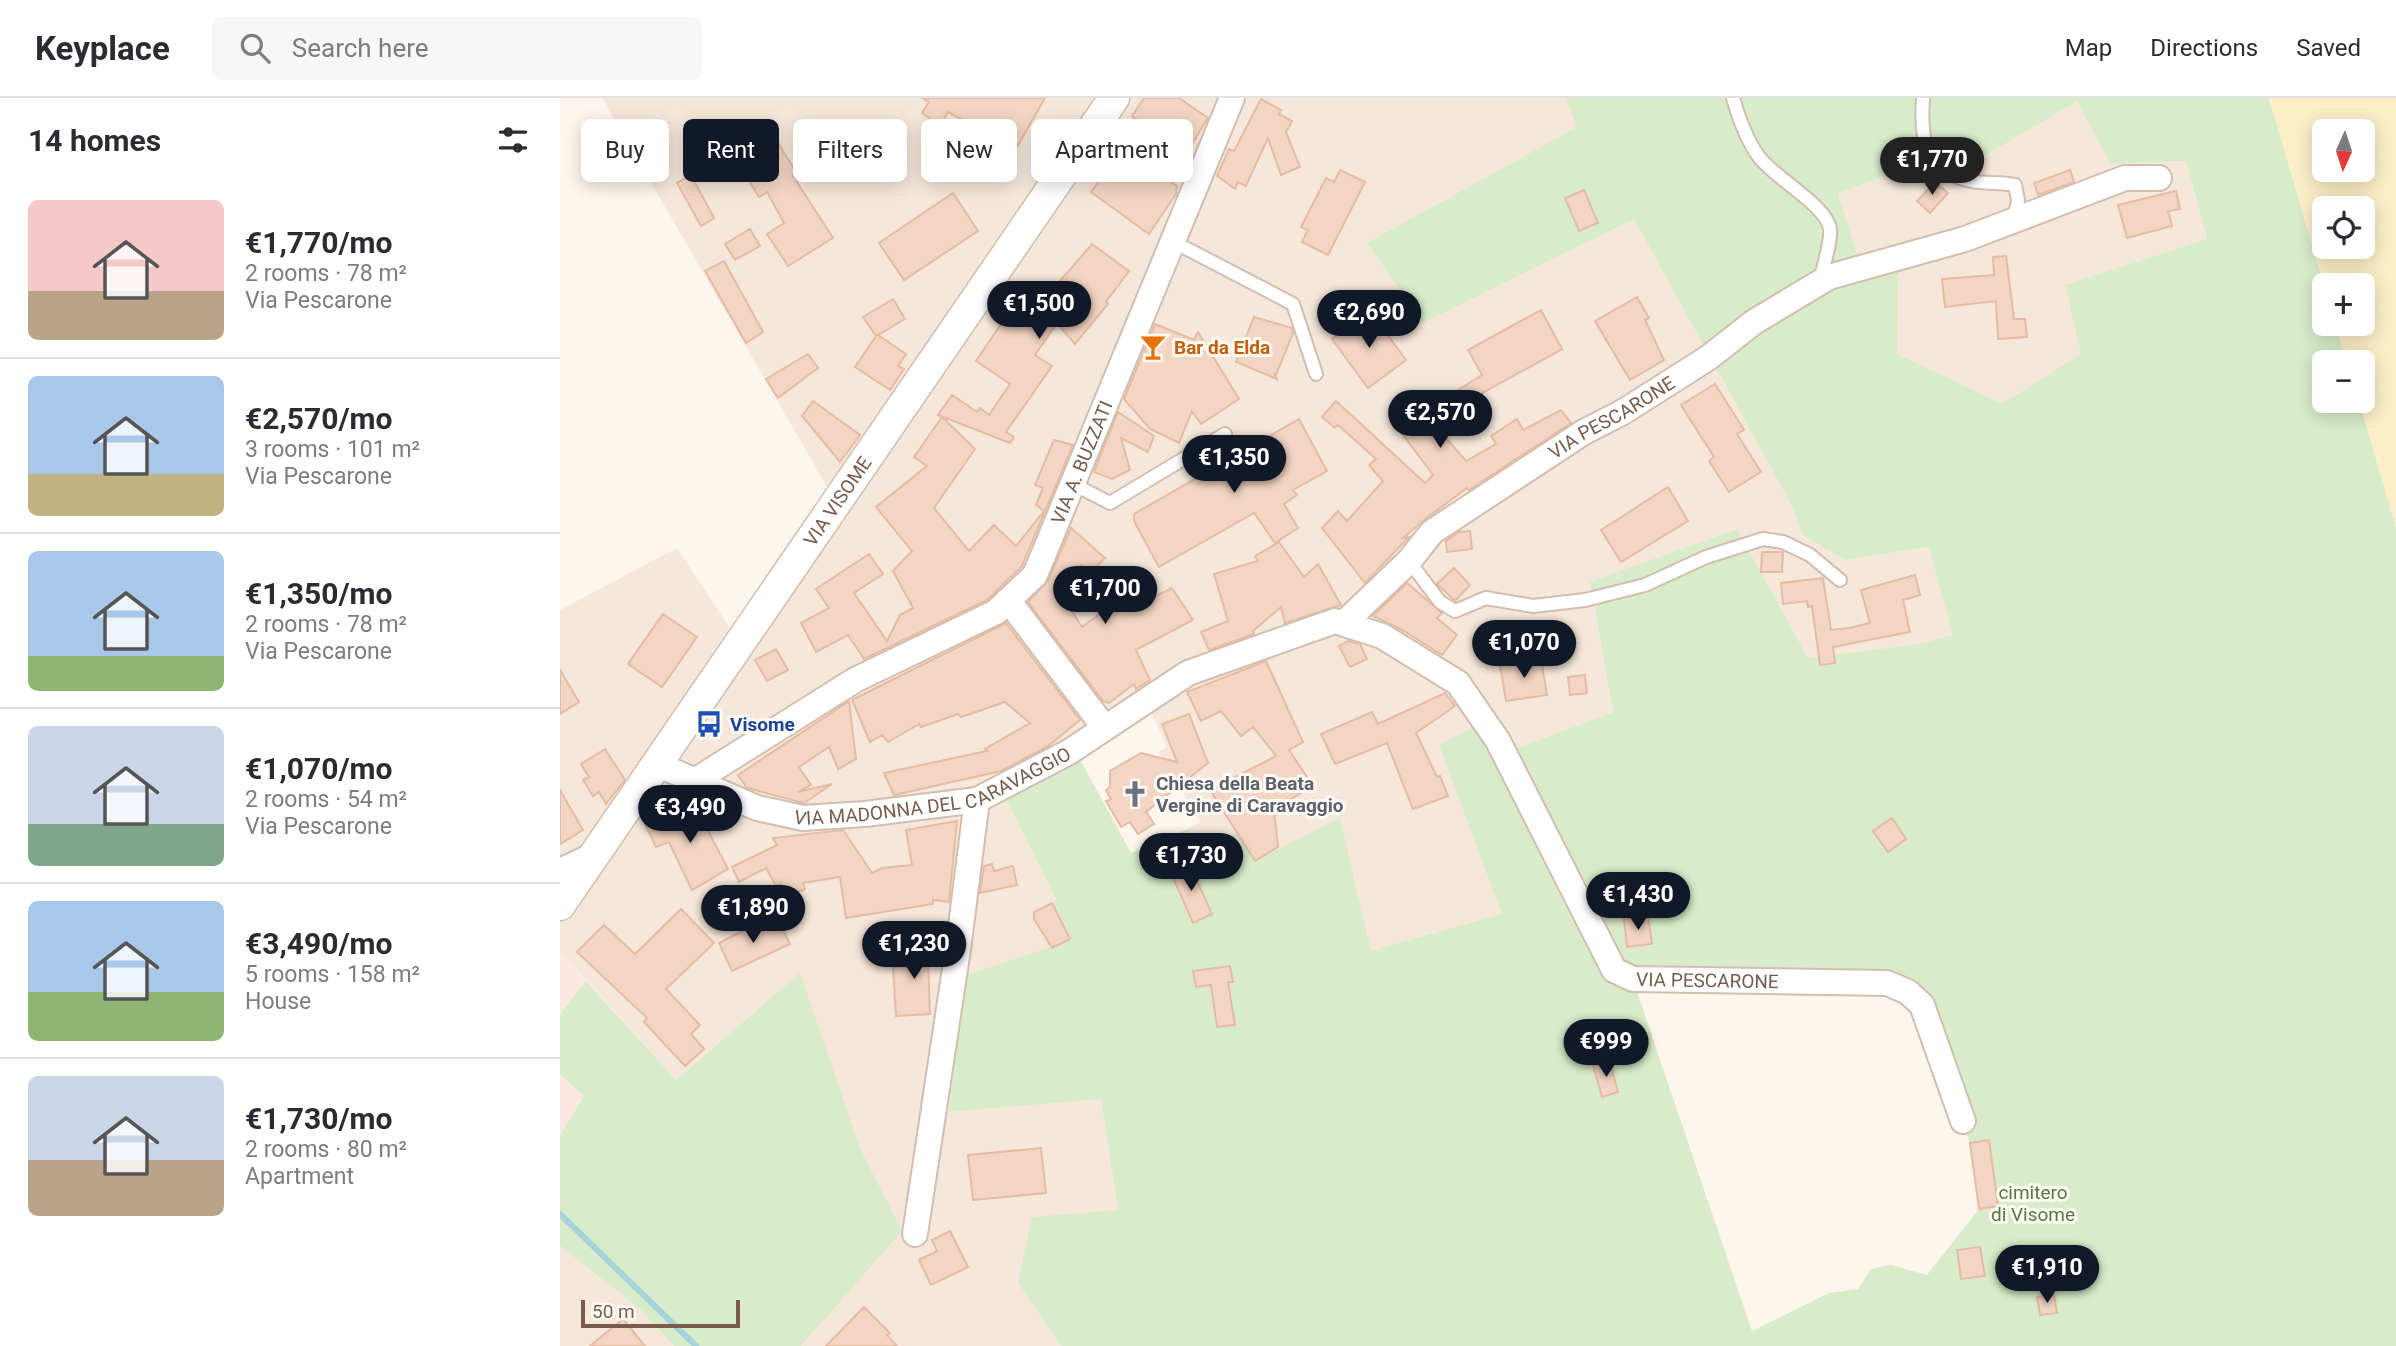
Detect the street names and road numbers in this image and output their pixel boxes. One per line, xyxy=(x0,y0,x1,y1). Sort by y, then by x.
street label: VIA PESCARONE xyxy=(1544,371,1679,464)
street label: VIA A. BUZZATI xyxy=(1046,397,1118,528)
street label: VIA VISOME xyxy=(799,452,877,551)
street label: VIA MADONNA DEL CARAVAGGIO xyxy=(792,742,1075,830)
street label: VIA PESCARONE xyxy=(1636,968,1779,993)

